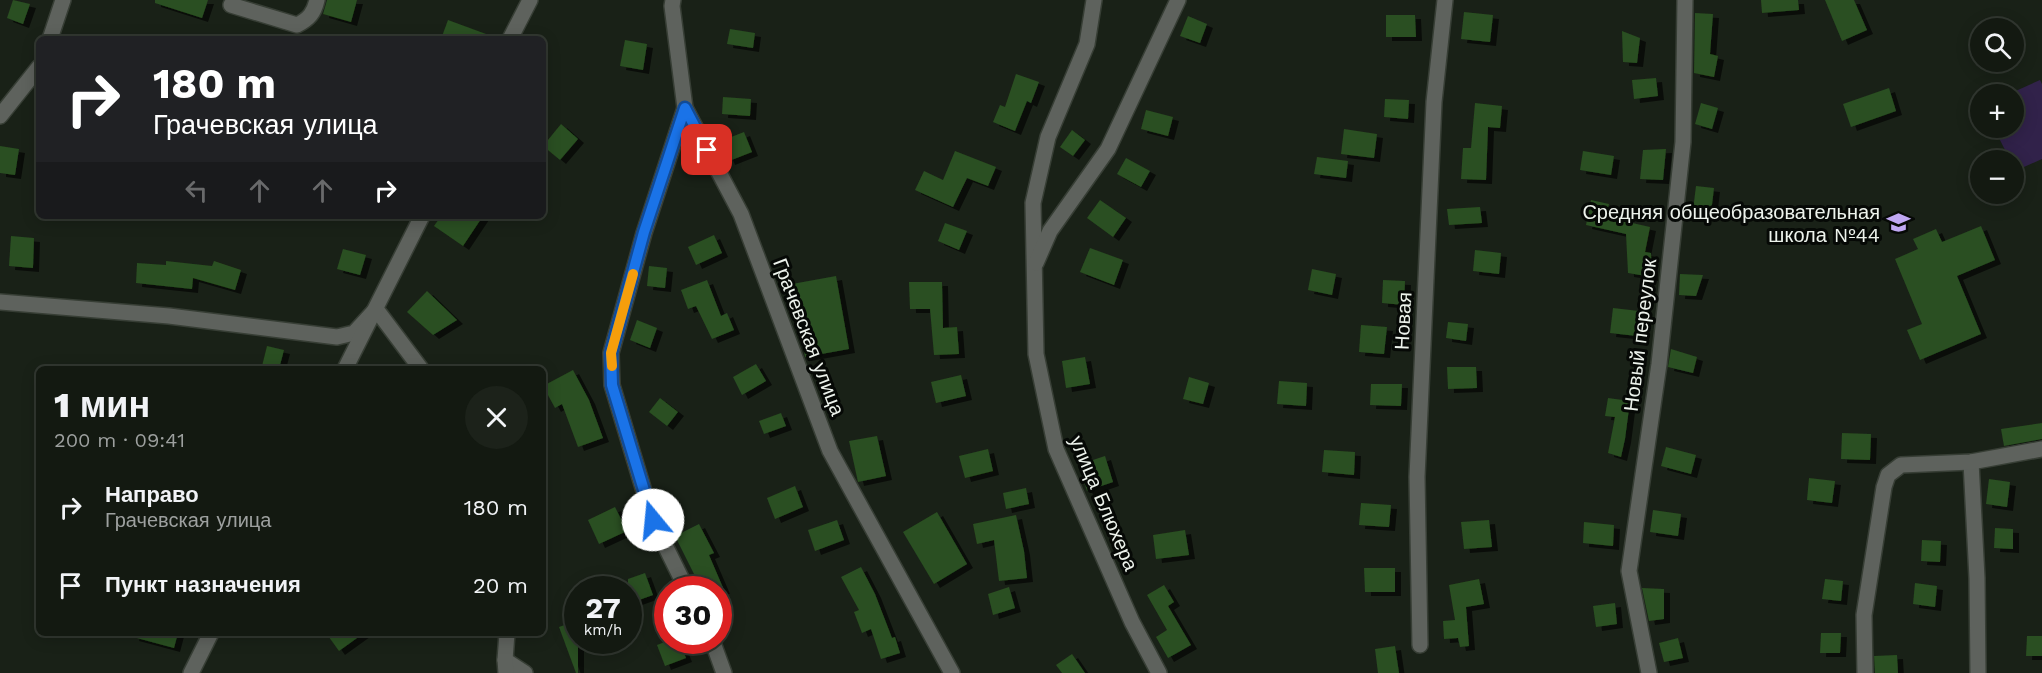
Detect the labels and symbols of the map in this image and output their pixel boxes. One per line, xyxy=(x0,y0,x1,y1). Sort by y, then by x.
pin xyxy=(681,124,732,175)
place label: Средняя общеобразовательная школа №44 xyxy=(1582,200,1880,247)
school or university icon: Средняя общеобразовательная школа №44 xyxy=(1885,210,1911,236)
street label: Грачевская улица xyxy=(768,255,850,420)
street label: Новый переулок xyxy=(1619,257,1661,413)
street label: Новая xyxy=(1390,291,1416,351)
street label: улица Блюхера xyxy=(1065,432,1144,575)
position arrow xyxy=(621,488,685,552)
speed limit sign: 30 xyxy=(654,576,732,654)

